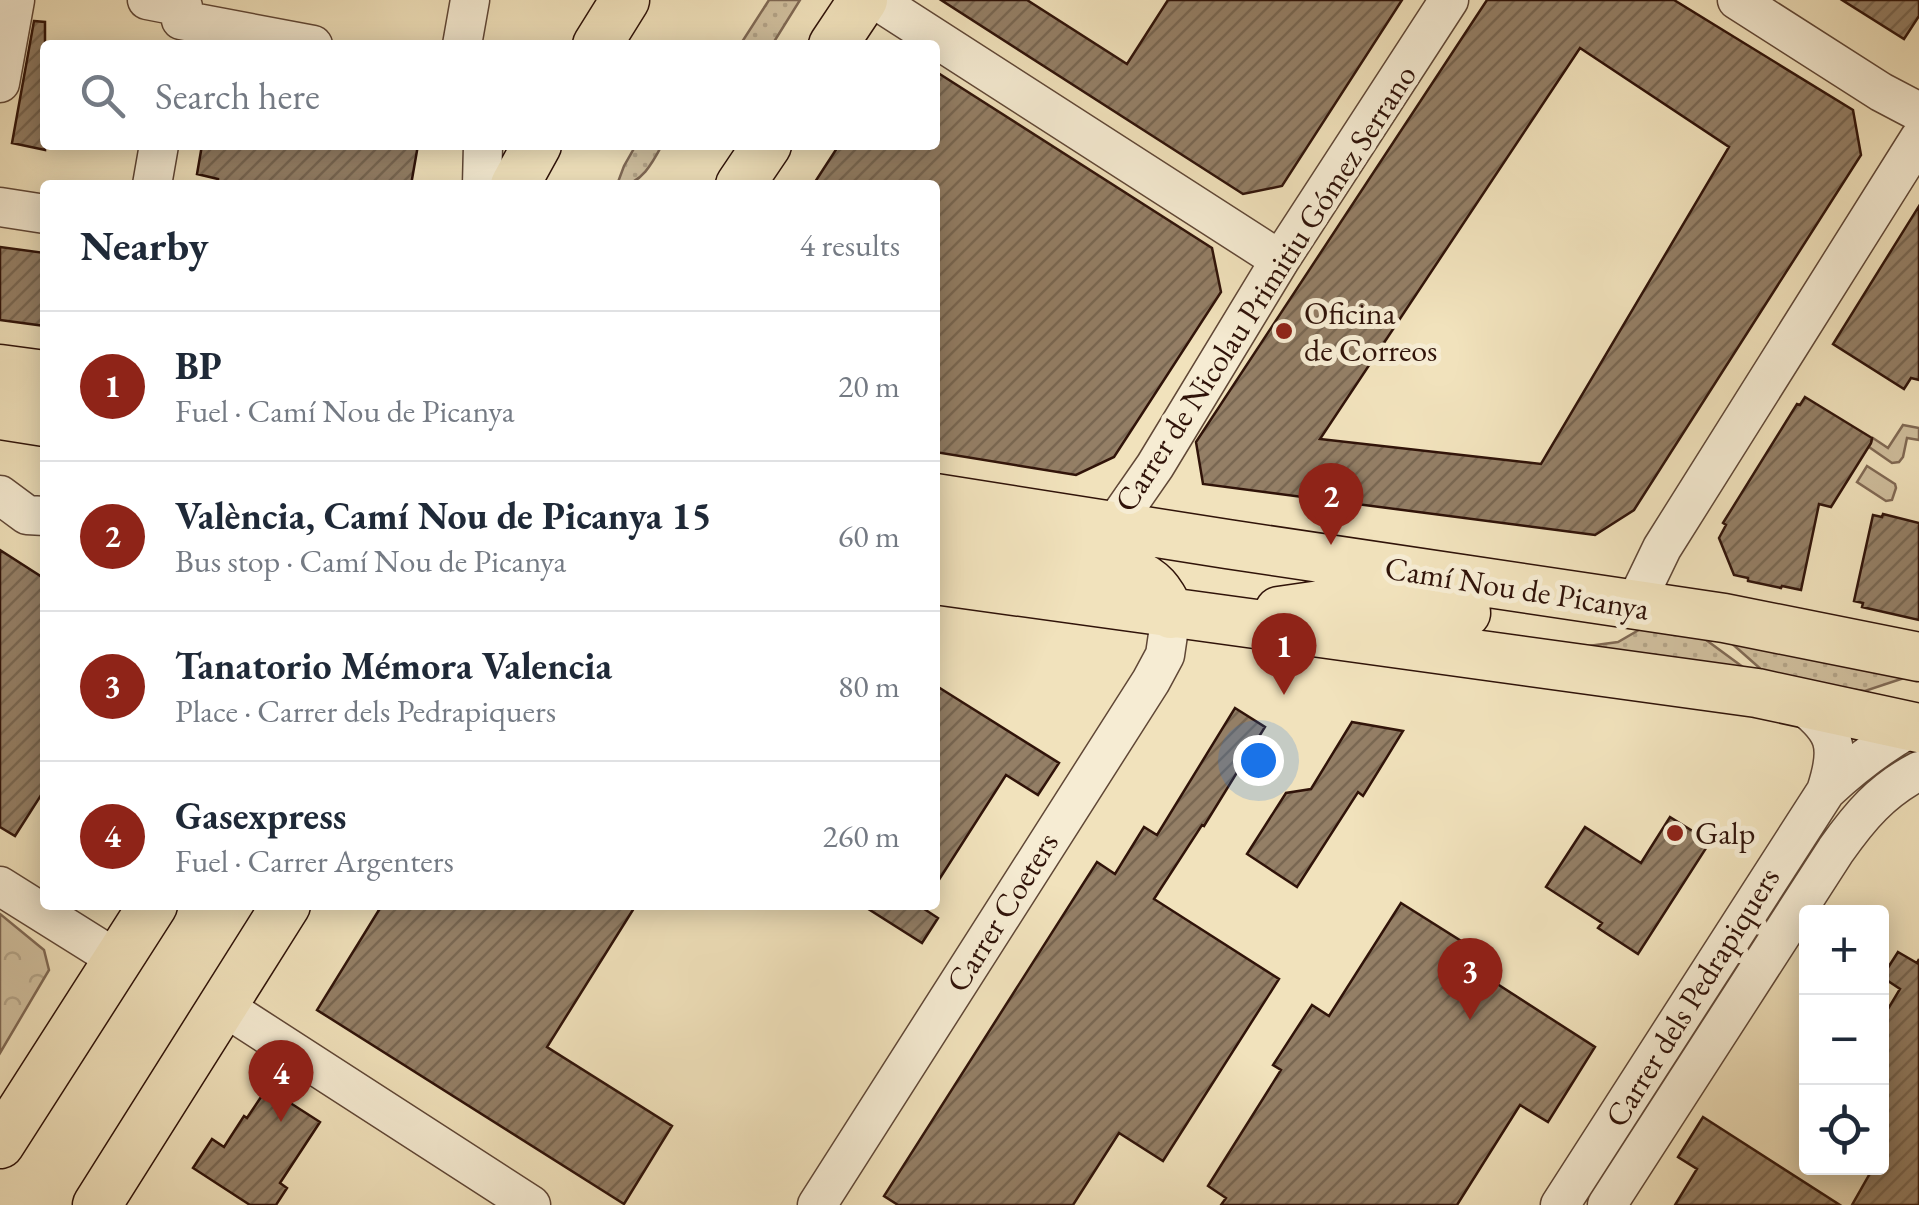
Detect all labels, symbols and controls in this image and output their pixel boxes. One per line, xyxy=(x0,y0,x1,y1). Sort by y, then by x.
search box xyxy=(40,40,940,150)
street label: Carrer de Nicolau Primitiu Gómez Serrano xyxy=(1104,56,1426,520)
icon: search xyxy=(75,68,130,123)
text: Search here xyxy=(155,71,320,120)
text: Nearby xyxy=(80,218,209,273)
text: 4 results xyxy=(800,224,900,266)
place label: Oficina de Correos xyxy=(1304,292,1437,371)
marker: Oficina de Correos xyxy=(1273,320,1295,342)
text: BP xyxy=(175,341,222,390)
text: 1 xyxy=(104,365,121,407)
text: 20 m xyxy=(838,365,900,407)
text: Fuel · Camí Nou de Picanya xyxy=(175,390,515,432)
pin: 2 xyxy=(1298,462,1364,545)
text: València, Camí Nou de Picanya 15 xyxy=(175,491,712,540)
text: 2 xyxy=(104,515,121,557)
text: 60 m xyxy=(838,515,900,557)
text: Bus stop · Camí Nou de Picanya xyxy=(175,540,566,582)
street label: Camí Nou de Picanya xyxy=(1382,546,1652,630)
pin: 1 xyxy=(1252,612,1316,695)
text: Tanatorio Mémora Valencia xyxy=(175,641,612,690)
text: 3 xyxy=(104,665,121,707)
text: 80 m xyxy=(838,665,900,707)
text: Place · Carrer dels Pedrapiquers xyxy=(175,690,556,732)
your location xyxy=(1233,735,1284,786)
text: Gasexpress xyxy=(175,791,347,840)
place label: Galp xyxy=(1695,812,1755,854)
text: 4 xyxy=(104,815,121,857)
text: 260 m xyxy=(823,815,900,857)
marker: Galp xyxy=(1664,822,1686,844)
street label: Carrer Coeters xyxy=(936,824,1068,1000)
text: Fuel · Carrer Argenters xyxy=(175,840,454,882)
street label: Carrer dels Pedrapiquers xyxy=(1595,859,1789,1135)
map controls xyxy=(1799,905,1889,1175)
button: + xyxy=(1799,905,1889,995)
pin: 3 xyxy=(1438,938,1502,1020)
button: − xyxy=(1799,995,1889,1085)
pin: 4 xyxy=(248,1040,314,1122)
button: locate xyxy=(1799,1085,1889,1175)

